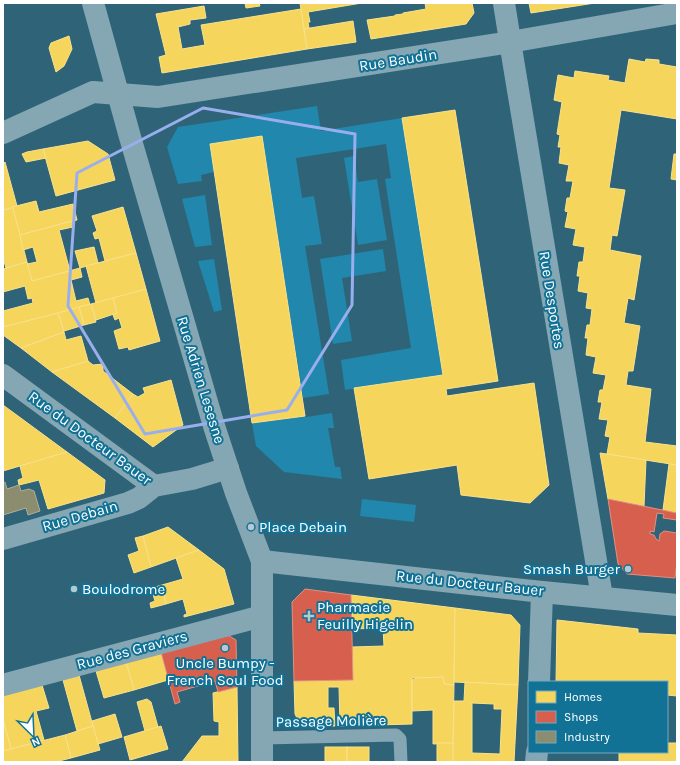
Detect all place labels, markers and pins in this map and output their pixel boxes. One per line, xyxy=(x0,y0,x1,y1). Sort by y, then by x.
place label: Place Debain xyxy=(259,518,347,536)
marker: Place Debain xyxy=(246,522,256,532)
place label: Smash Burger xyxy=(523,560,621,578)
marker: Smash Burger xyxy=(623,564,633,574)
place label: Boulodrome xyxy=(82,580,165,598)
marker: Boulodrome xyxy=(69,584,79,594)
place label: Pharmacie Feuilly Higelin xyxy=(317,598,413,633)
marker: Pharmacie Feuilly Higelin xyxy=(304,611,314,621)
marker: Uncle Bumpy - French Soul Food xyxy=(220,643,230,653)
place label: Uncle Bumpy - French Soul Food xyxy=(166,654,284,689)

